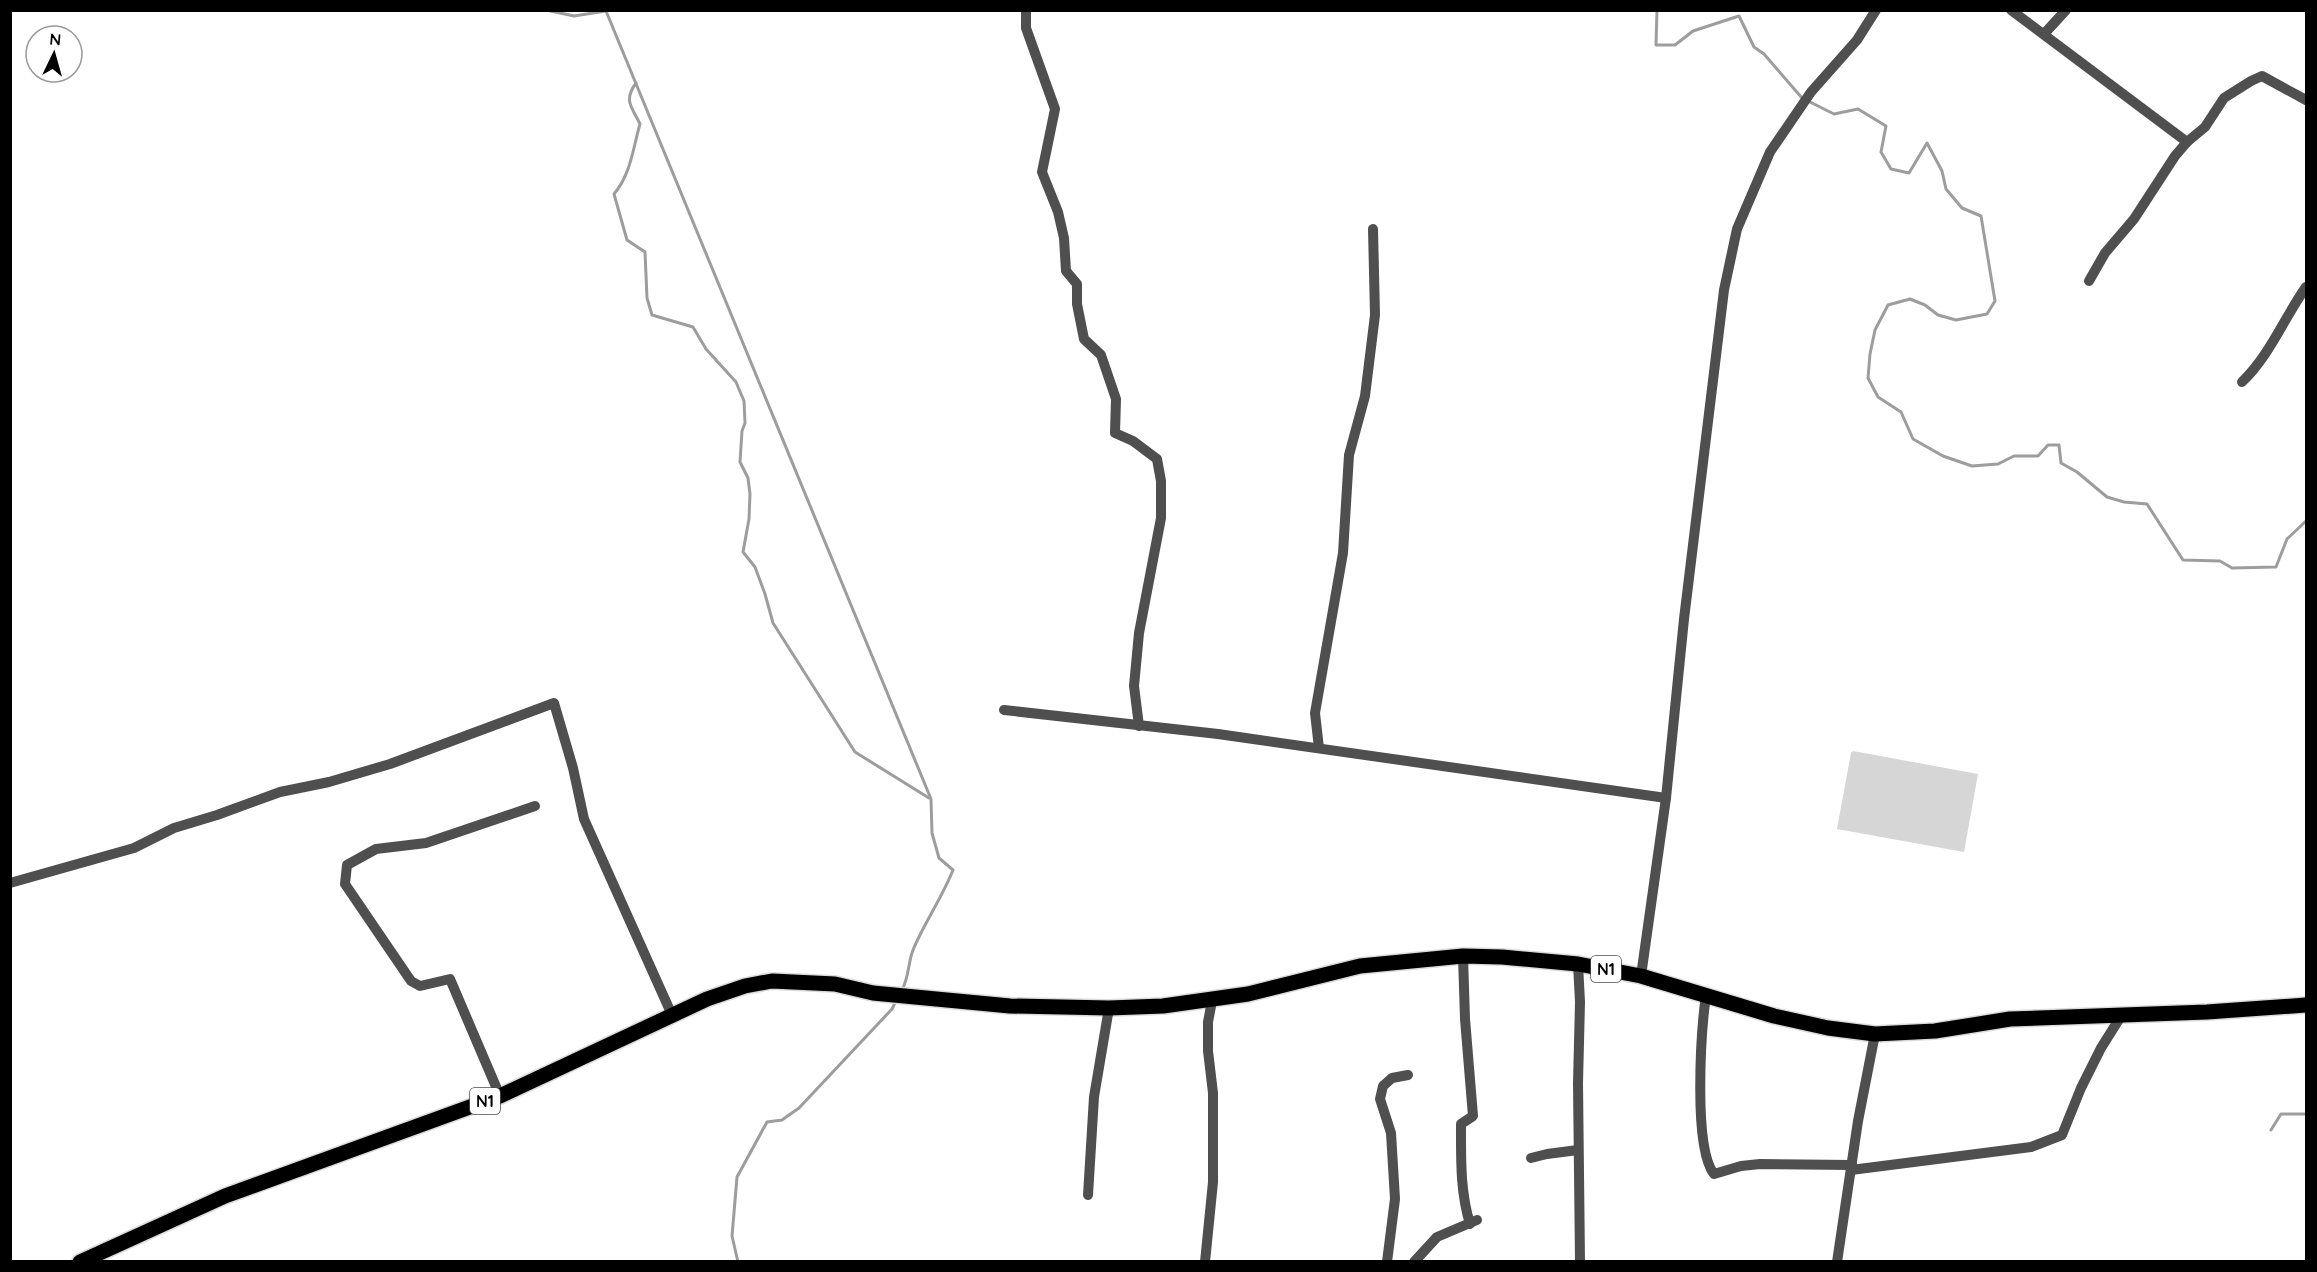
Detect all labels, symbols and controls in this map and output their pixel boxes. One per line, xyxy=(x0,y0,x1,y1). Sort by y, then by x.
north arrow xyxy=(24,24,84,84)
text: N xyxy=(49,29,62,50)
road number: N1 xyxy=(1591,956,1621,982)
road number: N1 xyxy=(470,1088,500,1114)

